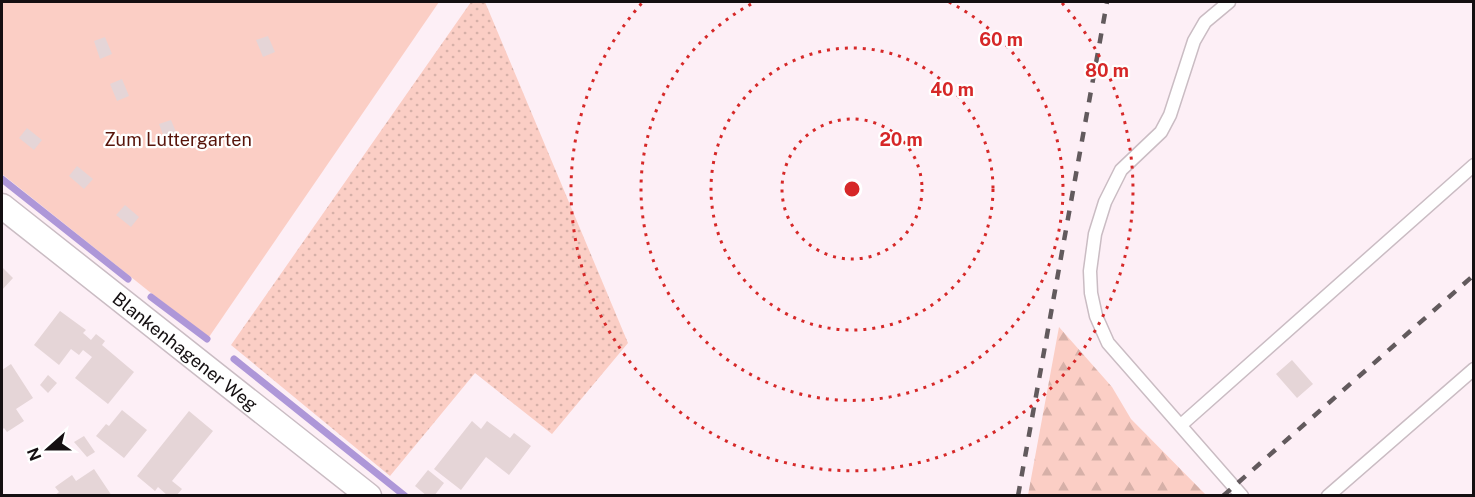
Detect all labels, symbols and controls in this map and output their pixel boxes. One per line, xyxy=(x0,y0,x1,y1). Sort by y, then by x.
text: 60 m xyxy=(979,29,1023,50)
text: 80 m xyxy=(1085,60,1129,81)
text: 40 m xyxy=(930,79,974,100)
park label: Zum Luttergarten xyxy=(104,129,252,150)
text: 20 m xyxy=(879,129,923,150)
centre of rings xyxy=(842,179,862,199)
street label: Blankenhagener Weg xyxy=(109,287,262,415)
north arrow xyxy=(18,419,78,479)
text: N xyxy=(23,445,46,463)

